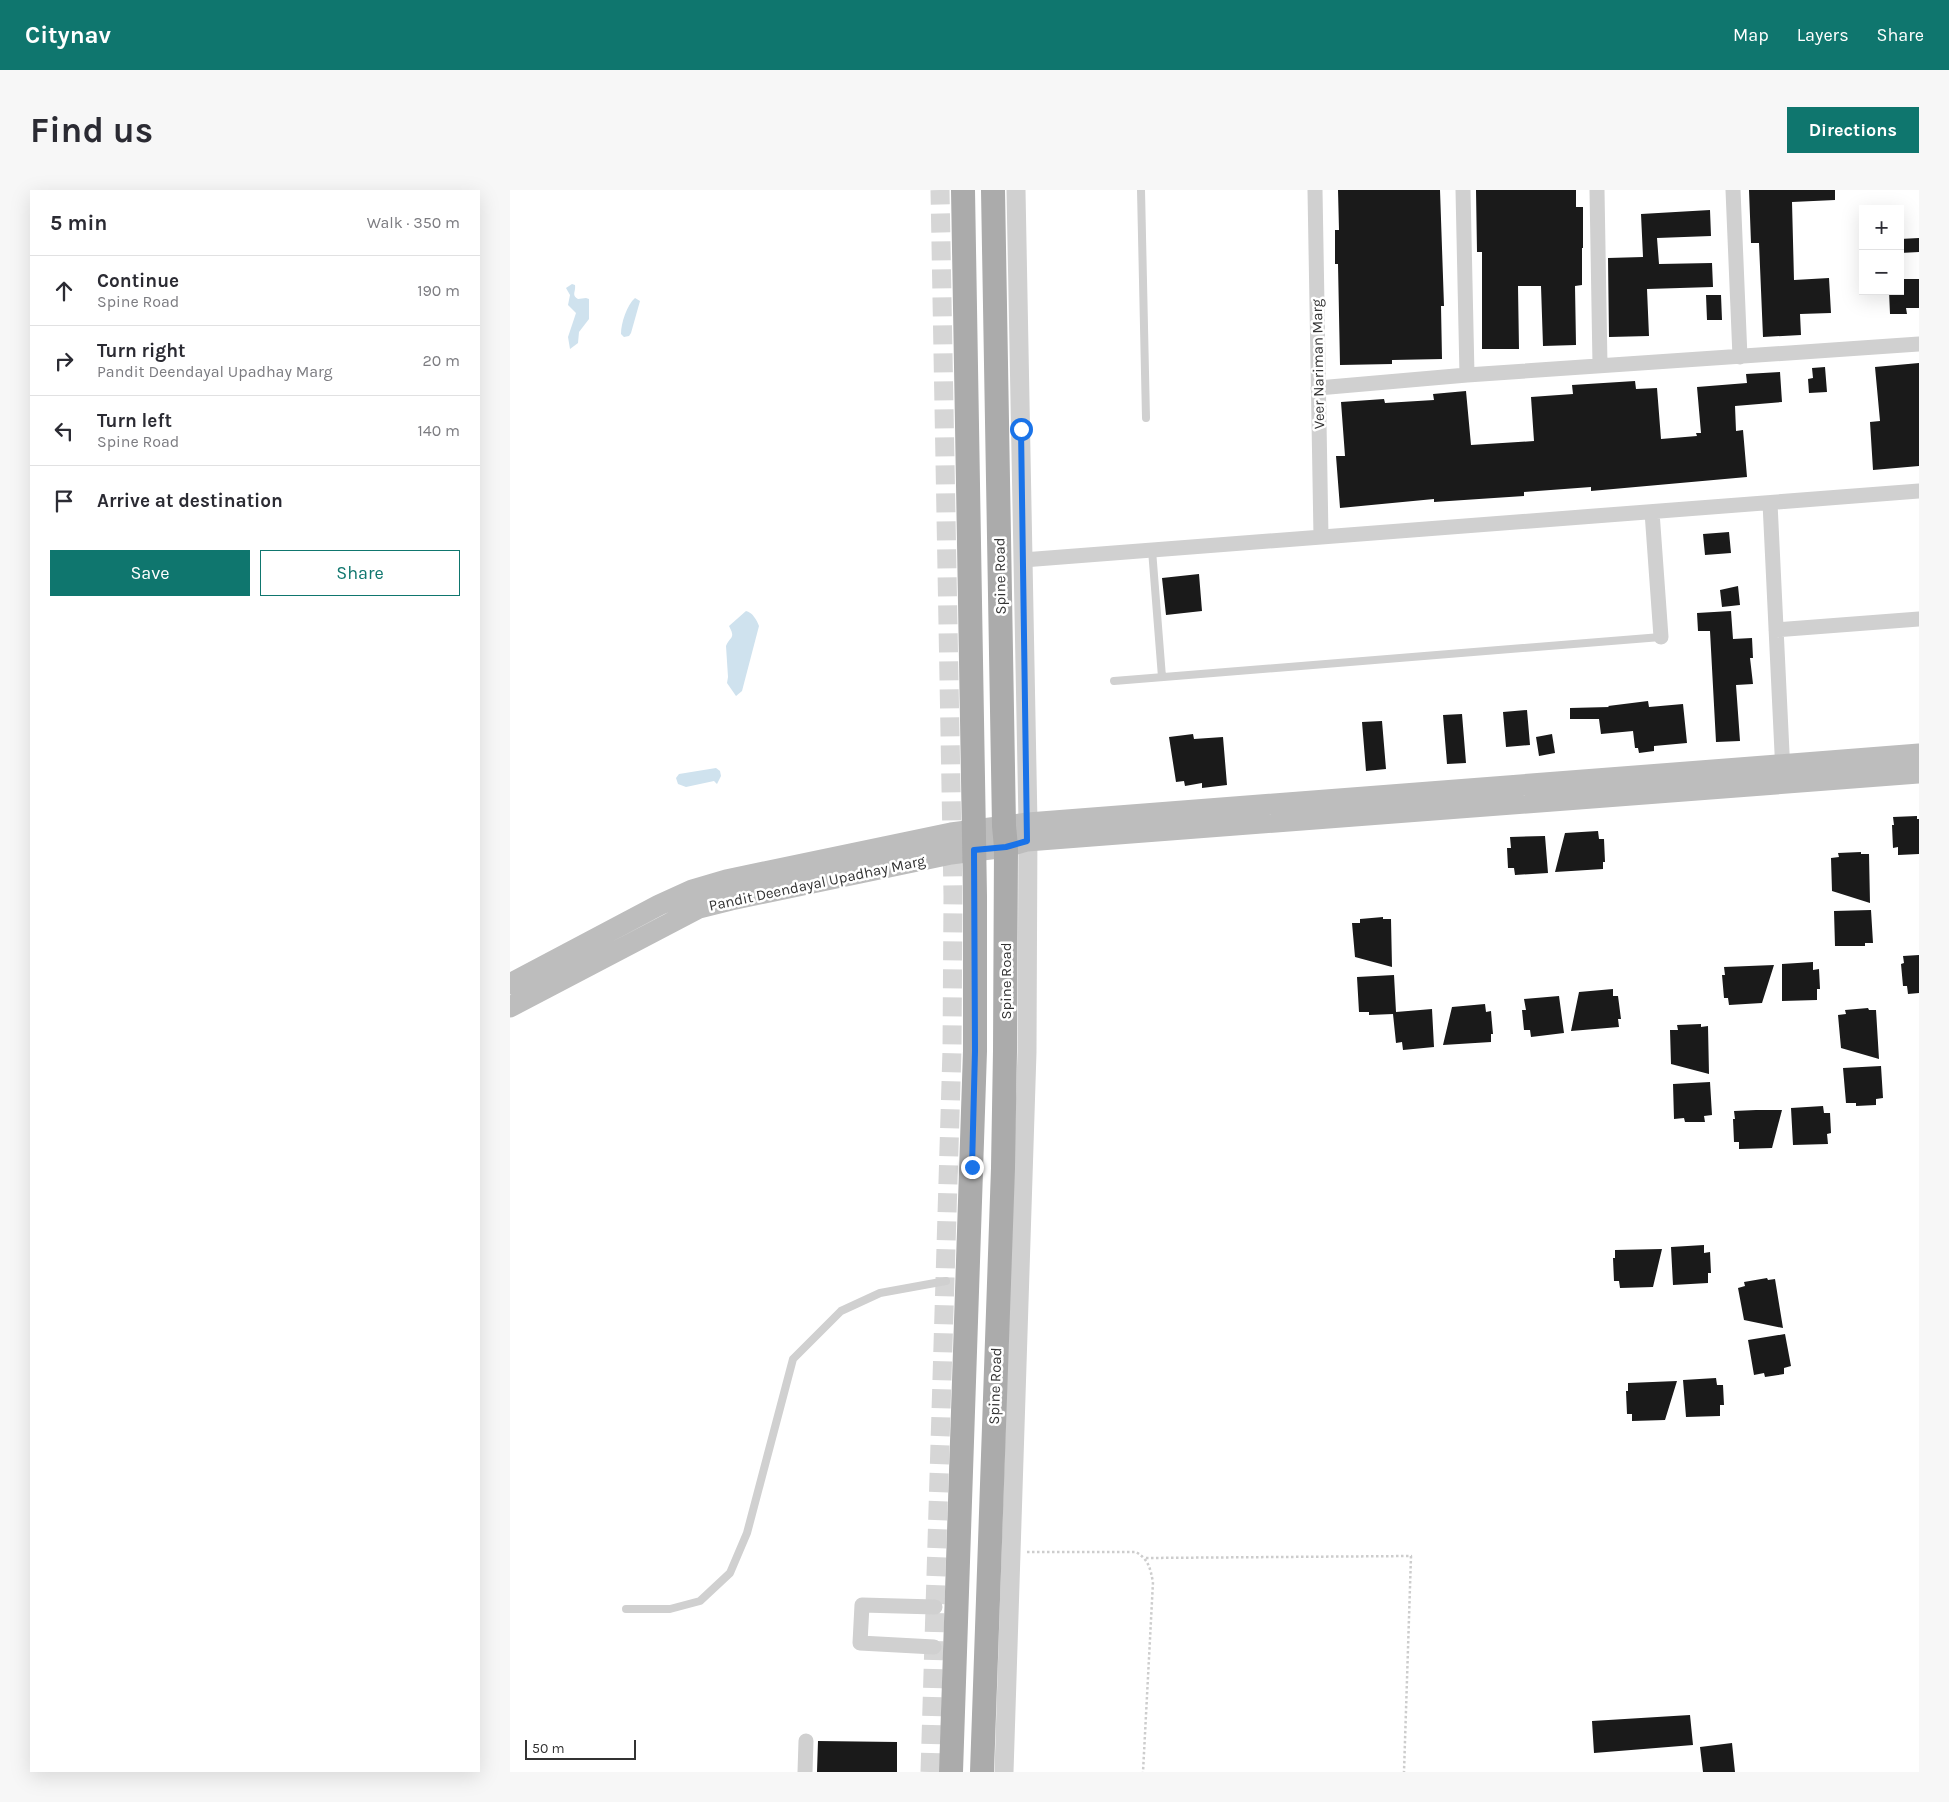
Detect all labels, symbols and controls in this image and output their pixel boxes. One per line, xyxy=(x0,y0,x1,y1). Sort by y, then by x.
text: Citynav xyxy=(25,21,111,49)
text: Map xyxy=(1733,24,1769,46)
text: Layers xyxy=(1797,24,1849,46)
text: Share xyxy=(1877,24,1924,46)
button: Directions xyxy=(1787,107,1919,153)
text: Find us xyxy=(30,110,153,151)
map controls xyxy=(1859,205,1904,295)
button: + xyxy=(1859,205,1904,250)
text: 5 min xyxy=(50,211,107,235)
text: Walk · 350 m xyxy=(367,213,460,232)
button: − xyxy=(1859,250,1904,295)
text: Continue xyxy=(97,270,179,292)
icon: ahead xyxy=(50,277,78,305)
text: 190 m xyxy=(417,281,460,300)
text: Spine Road xyxy=(97,292,179,311)
street label: Veer Nariman Marg xyxy=(1308,298,1328,429)
text: Turn right xyxy=(97,340,186,362)
icon: right xyxy=(50,347,78,375)
text: 20 m xyxy=(422,351,460,370)
text: Pandit Deendayal Upadhay Marg xyxy=(97,362,333,381)
text: Turn left xyxy=(97,410,172,432)
icon: left xyxy=(50,417,78,445)
route start xyxy=(1010,418,1033,441)
text: 140 m xyxy=(418,421,460,440)
text: Spine Road xyxy=(97,432,179,451)
icon: arrive xyxy=(50,487,78,515)
text: Arrive at destination xyxy=(97,490,283,512)
street label: Spine Road xyxy=(990,537,1010,615)
button: Save xyxy=(50,550,250,596)
button: Share xyxy=(260,550,460,596)
street label: Pandit Deendayal Upadhay Marg xyxy=(707,851,927,915)
street label: Spine Road xyxy=(997,942,1015,1020)
route end xyxy=(961,1156,984,1179)
street label: Spine Road xyxy=(985,1347,1005,1425)
scale bar xyxy=(525,1737,636,1760)
text: 50 m xyxy=(532,1740,565,1757)

